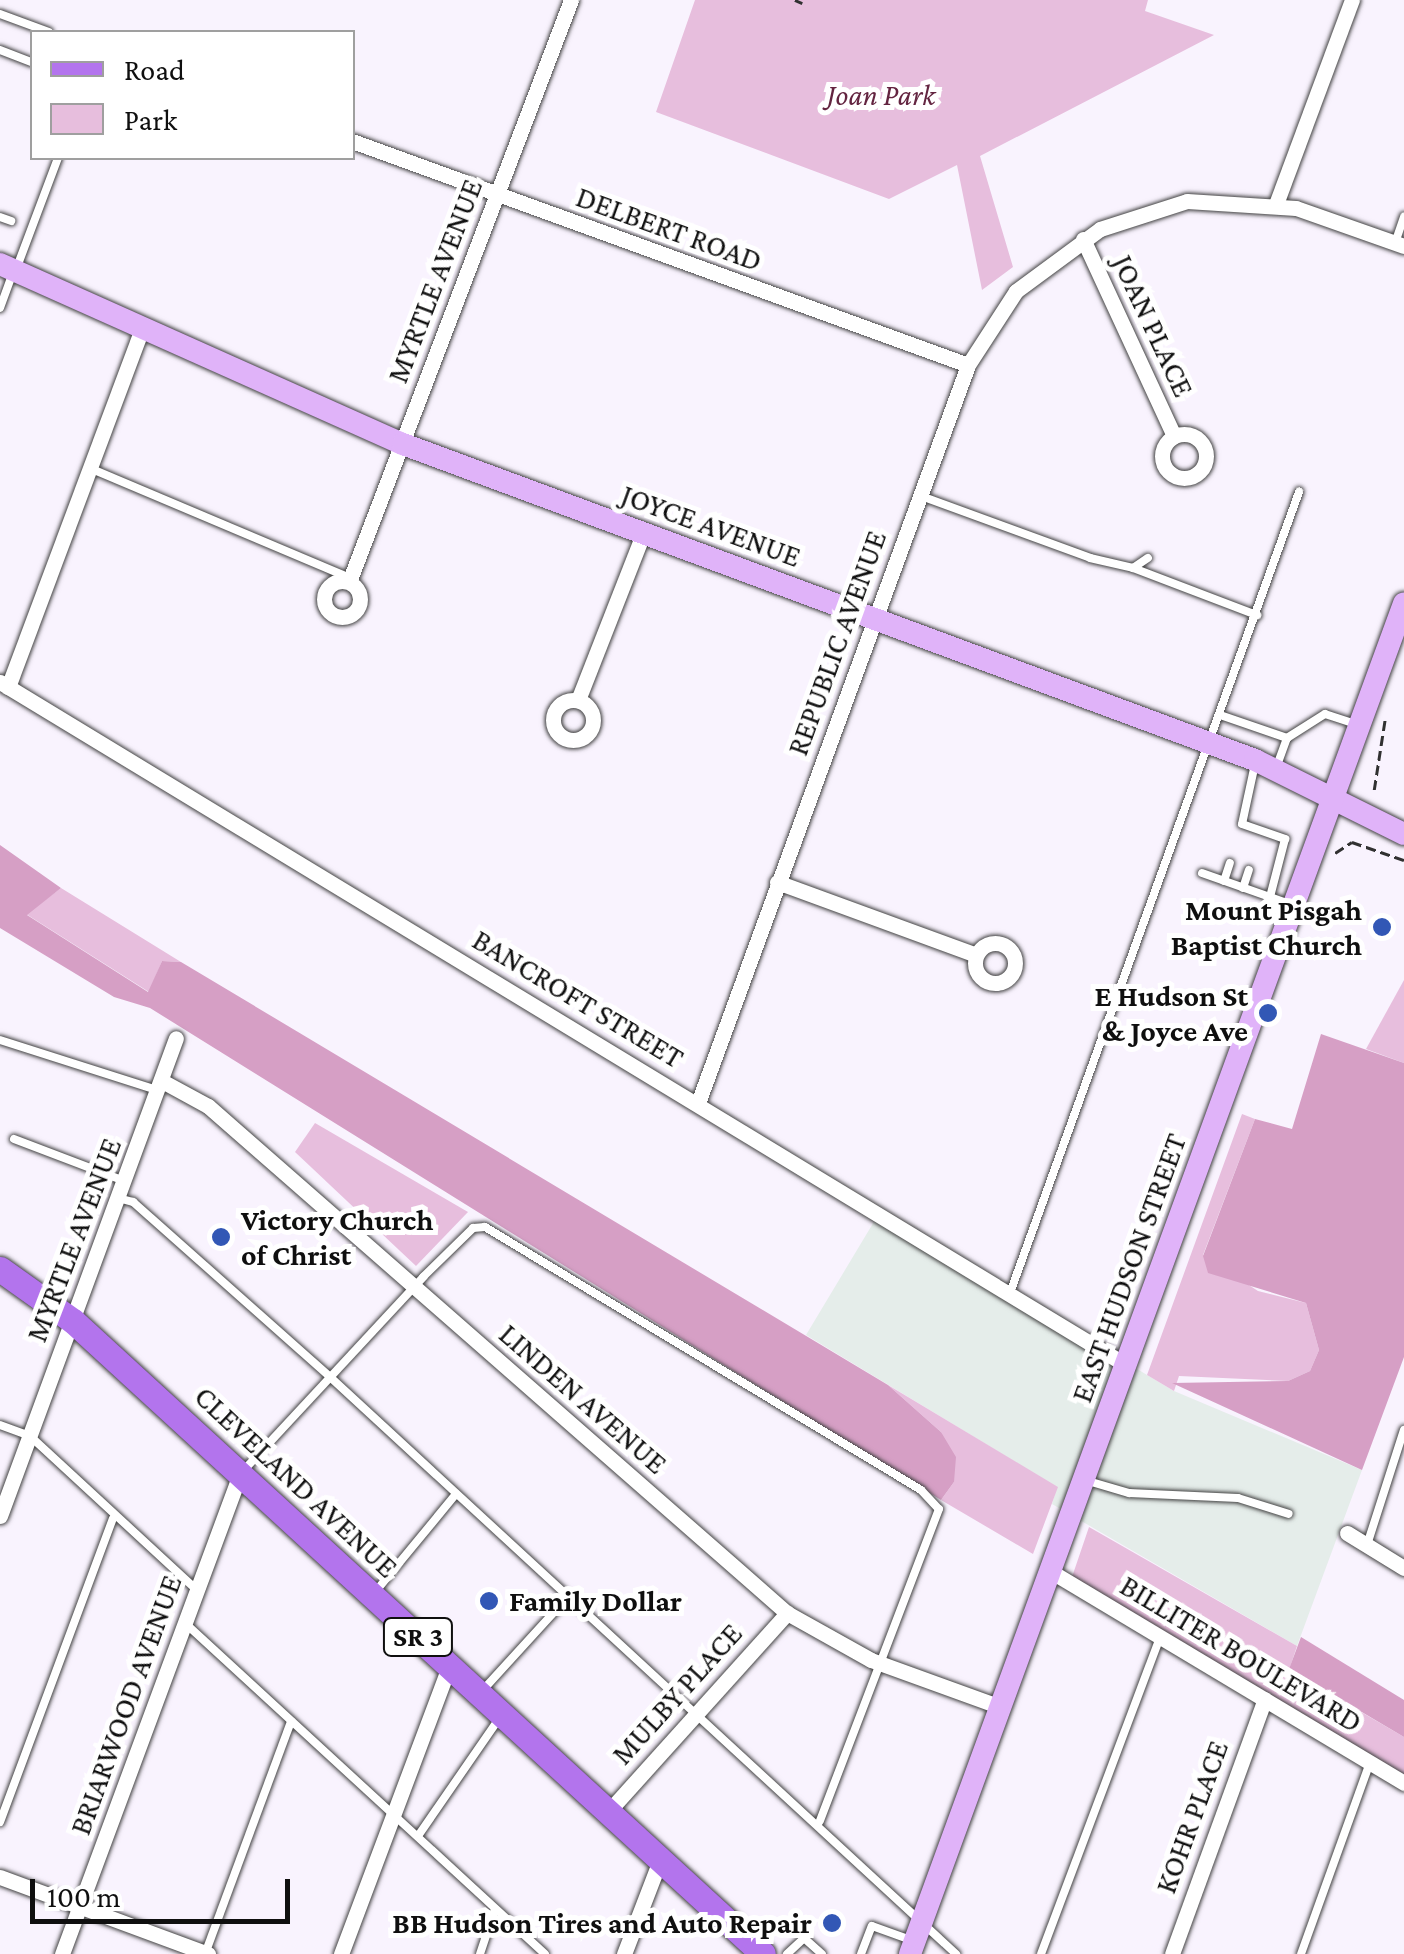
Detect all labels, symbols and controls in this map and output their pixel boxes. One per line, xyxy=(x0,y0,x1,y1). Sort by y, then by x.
legend xyxy=(30,30,355,160)
text: Road xyxy=(124,53,185,86)
park label: Joan Park xyxy=(827,77,935,113)
text: Park xyxy=(124,103,177,136)
street label: MYRTLE AVENUE xyxy=(380,174,490,388)
street label: DELBERT ROAD xyxy=(571,179,767,279)
street label: JOAN PLACE xyxy=(1104,249,1202,403)
street label: JOYCE AVENUE xyxy=(616,477,806,575)
street label: REPUBLIC AVENUE xyxy=(780,526,894,760)
place label: Mount Pisgah Baptist Church xyxy=(1171,892,1362,962)
marker: Mount Pisgah Baptist Church xyxy=(1371,916,1393,938)
street label: BANCROFT STREET xyxy=(466,922,690,1076)
place label: E Hudson St & Joyce Ave xyxy=(1095,978,1248,1048)
marker: E Hudson St & Joyce Ave xyxy=(1257,1002,1279,1024)
street label: EAST HUDSON STREET xyxy=(1064,1129,1194,1407)
street label: MYRTLE AVENUE xyxy=(19,1133,129,1347)
place label: Victory Church of Christ xyxy=(241,1202,433,1272)
marker: Victory Church of Christ xyxy=(210,1226,232,1248)
street label: LINDEN AVENUE xyxy=(492,1316,674,1482)
street label: CLEVELAND AVENUE xyxy=(187,1379,405,1585)
street label: BILLITER BOULEVARD xyxy=(1114,1568,1368,1740)
street label: BRIARWOOD AVENUE xyxy=(62,1570,190,1840)
place label: Family Dollar xyxy=(509,1583,682,1619)
marker: Family Dollar xyxy=(478,1590,500,1612)
road number: SR 3 xyxy=(380,1614,456,1660)
street label: MULBY PLACE xyxy=(604,1616,750,1772)
street label: KOHR PLACE xyxy=(1148,1736,1236,1898)
scale bar xyxy=(35,1859,295,1921)
text: 100 m xyxy=(47,1880,121,1913)
place label: BB Hudson Tires and Auto Repair xyxy=(392,1905,812,1941)
marker: BB Hudson Tires and Auto Repair xyxy=(821,1912,843,1934)

